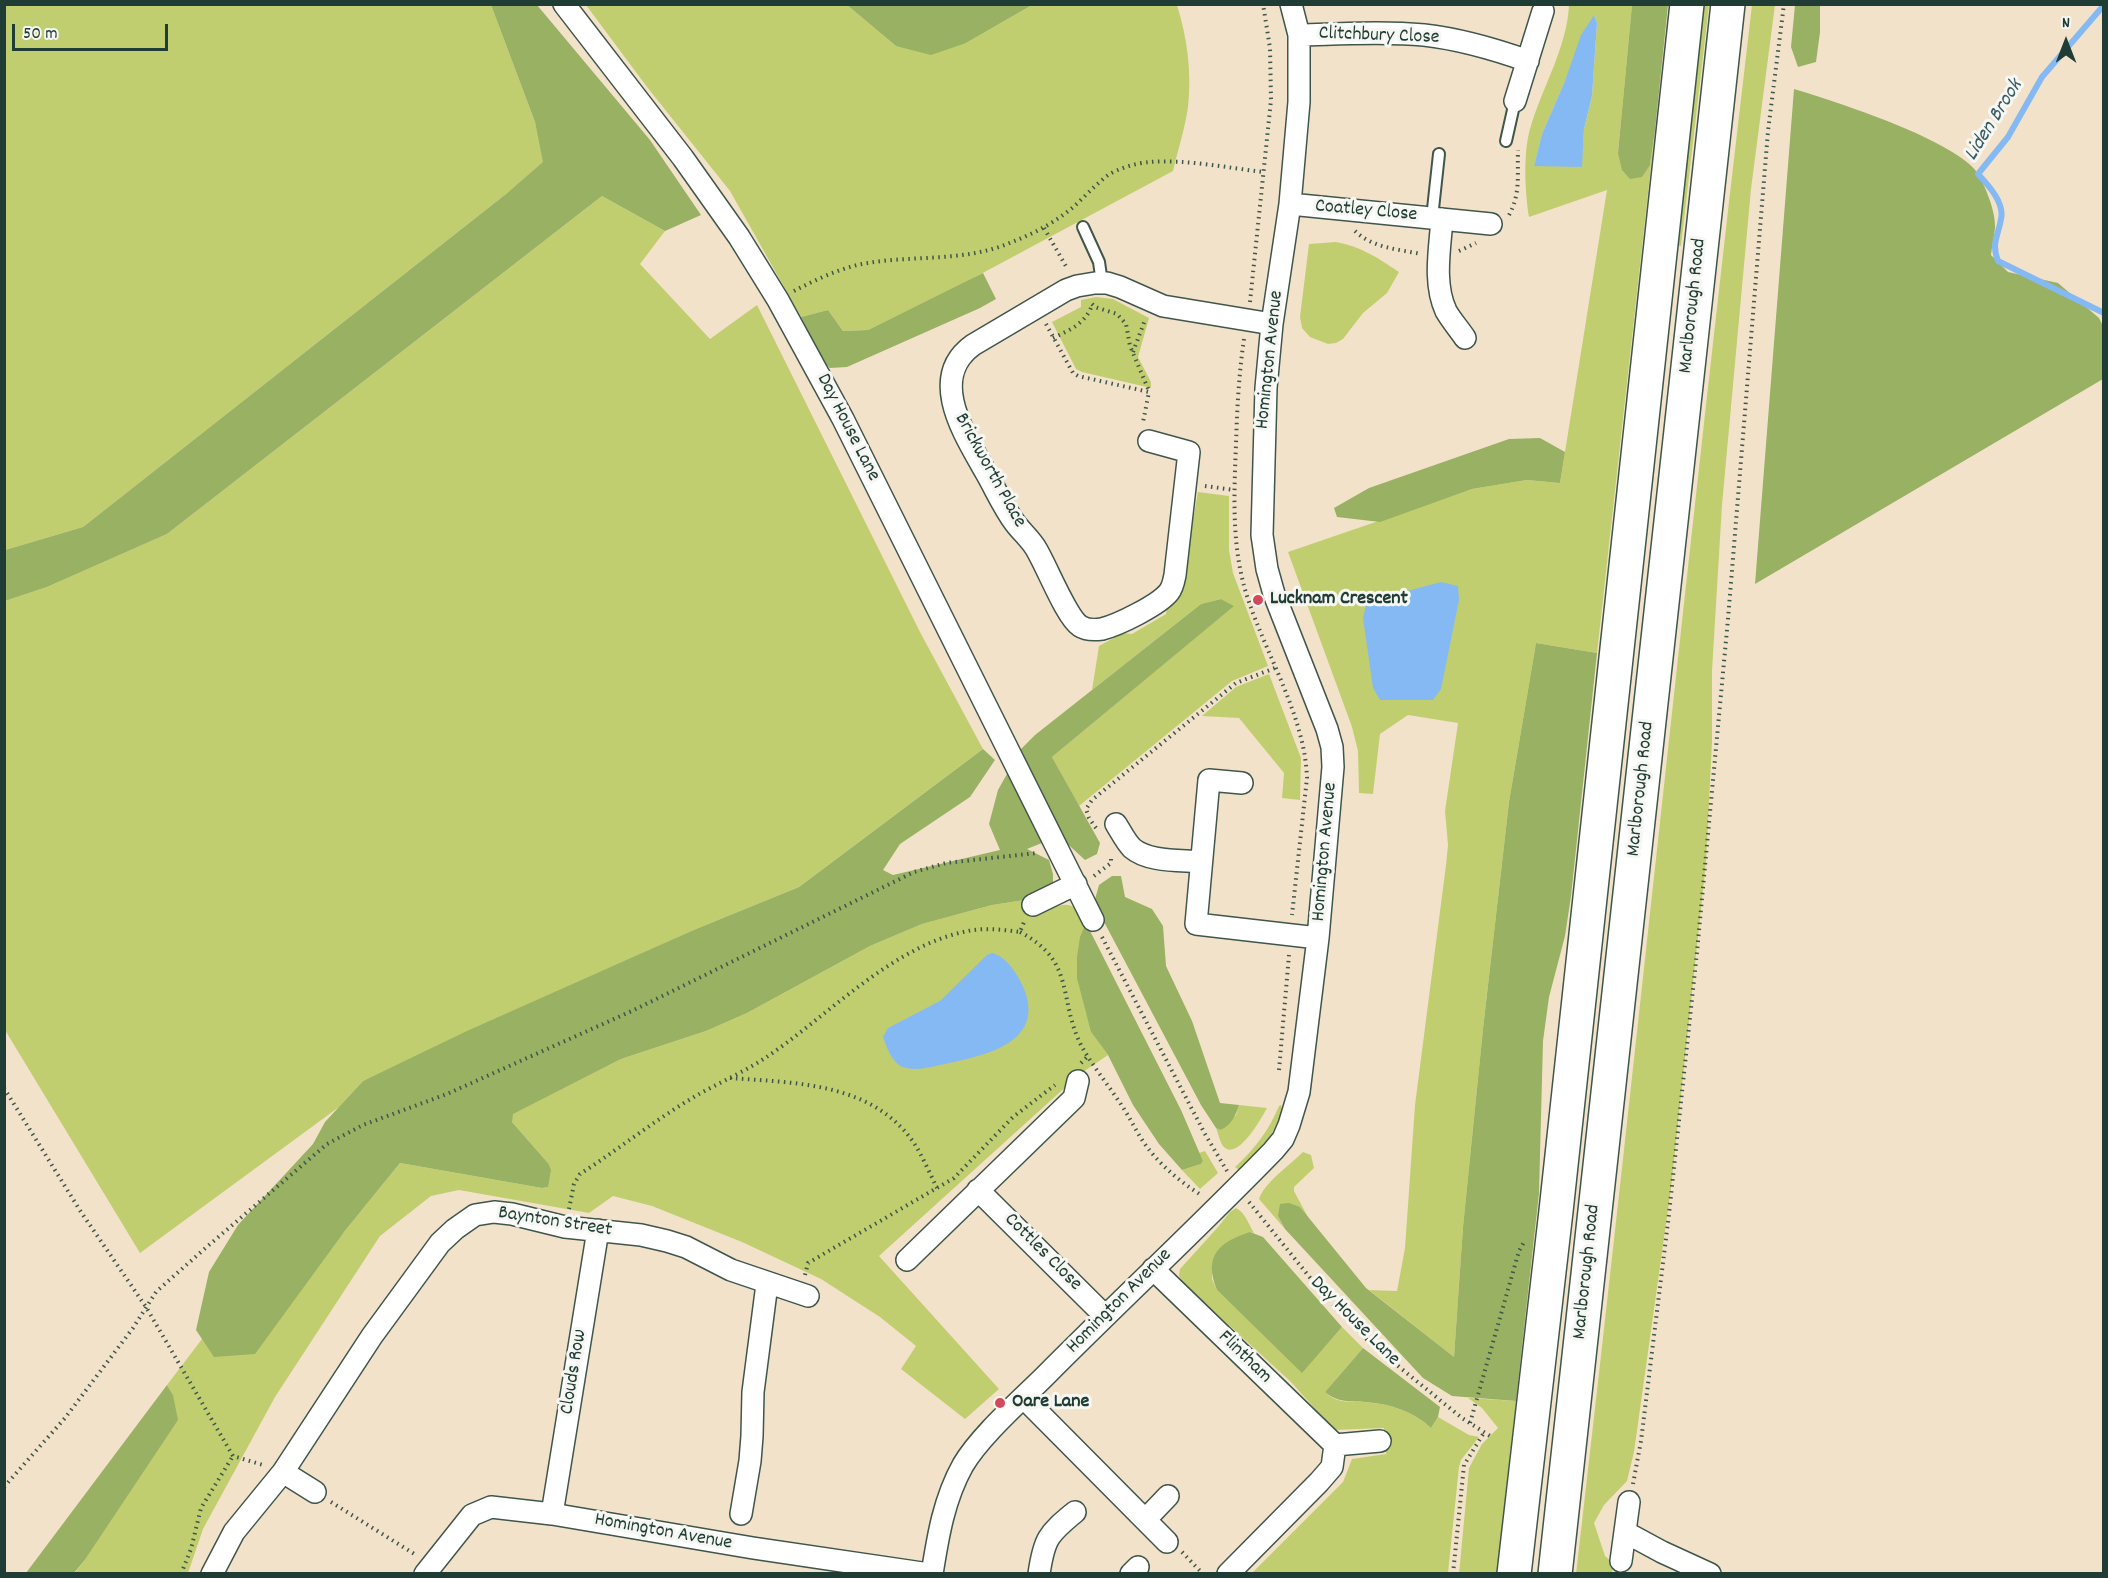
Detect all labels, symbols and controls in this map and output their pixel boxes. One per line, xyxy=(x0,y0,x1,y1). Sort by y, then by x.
scale bar xyxy=(15,12,171,50)
north arrow xyxy=(2036,12,2096,72)
text: N xyxy=(2062,12,2070,35)
text: 50 m xyxy=(23,22,58,47)
street label: Clitchbury Close xyxy=(1318,23,1440,51)
water label: Liden Brook xyxy=(1960,76,2030,166)
street label: Coatley Close xyxy=(1314,196,1418,228)
street label: Marlborough Road xyxy=(1675,237,1713,375)
street label: Homington Avenue xyxy=(1252,289,1290,431)
street label: Day House Lane xyxy=(810,370,884,486)
street label: Brickworth Place xyxy=(948,410,1030,532)
place label: Lucknam Crescent xyxy=(1270,588,1408,612)
marker: Lucknam Crescent xyxy=(1251,593,1265,607)
street label: Marlborough Road xyxy=(1623,720,1661,858)
street label: Homington Avenue xyxy=(1308,782,1344,922)
street label: Baynton Street xyxy=(496,1202,614,1244)
street label: Marlborough Road xyxy=(1569,1203,1607,1341)
street label: Cottles Close xyxy=(998,1209,1086,1297)
street label: Homington Avenue xyxy=(1062,1244,1178,1360)
street label: Day House Lane xyxy=(1304,1272,1404,1372)
street label: Flintham xyxy=(1212,1326,1276,1390)
street label: Clouds Row xyxy=(556,1328,594,1416)
place label: Oare Lane xyxy=(1012,1391,1089,1415)
marker: Oare Lane xyxy=(993,1396,1007,1410)
street label: Homington Avenue xyxy=(592,1509,734,1557)

